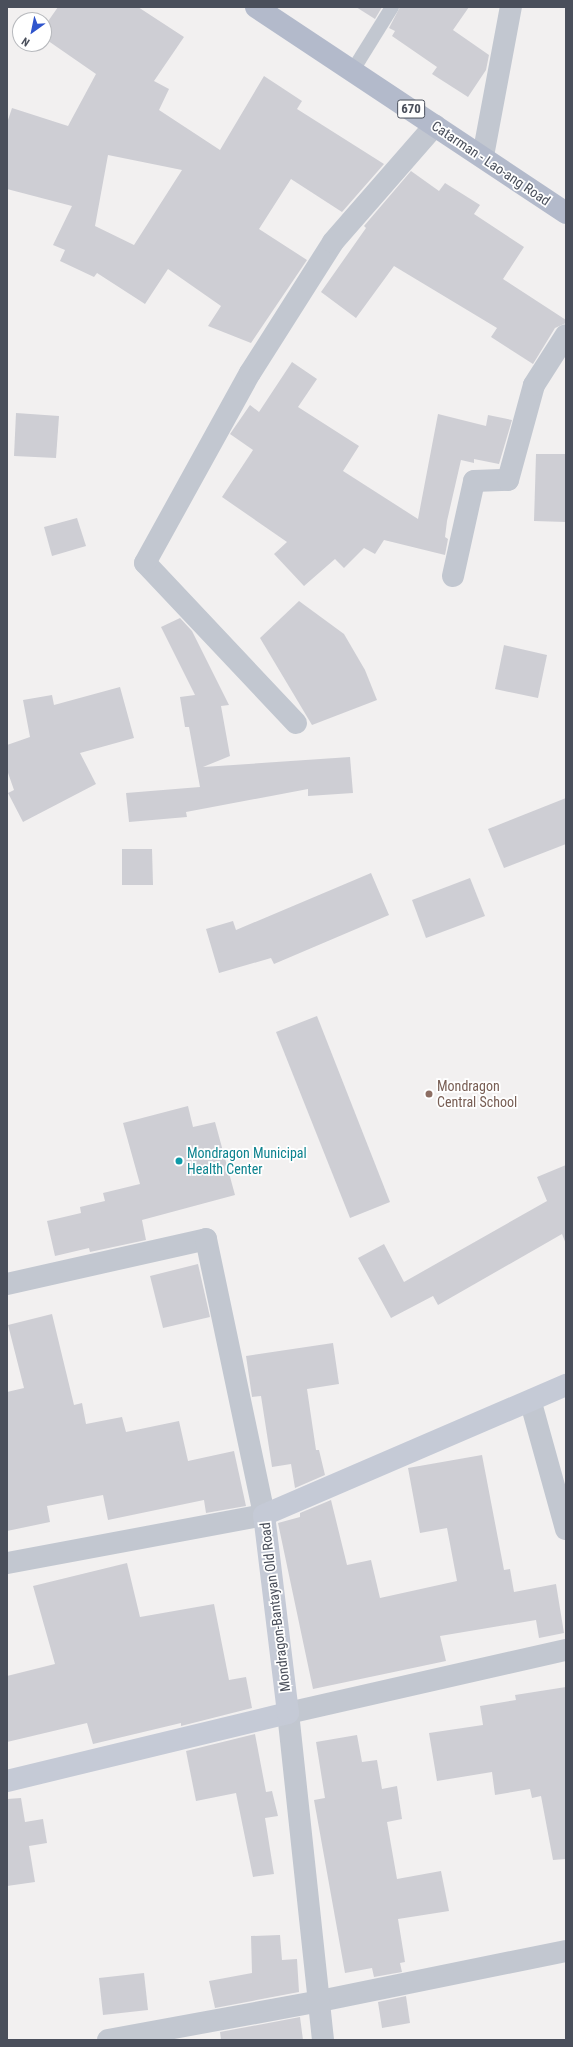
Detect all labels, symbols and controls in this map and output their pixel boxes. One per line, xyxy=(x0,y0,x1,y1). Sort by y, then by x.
north arrow xyxy=(12,12,52,52)
text: N xyxy=(19,34,32,49)
road number: 670 xyxy=(397,98,425,120)
street label: Catarman - Lao-ang Road xyxy=(429,117,553,209)
place label: Mondragon Central School xyxy=(437,1078,517,1110)
marker: Mondragon Central School xyxy=(424,1089,434,1099)
place label: Mondragon Municipal Health Center xyxy=(187,1145,307,1178)
marker: Mondragon Municipal Health Center xyxy=(174,1156,184,1166)
street label: Mondragon-Bantayan Old Road xyxy=(256,1521,294,1693)

